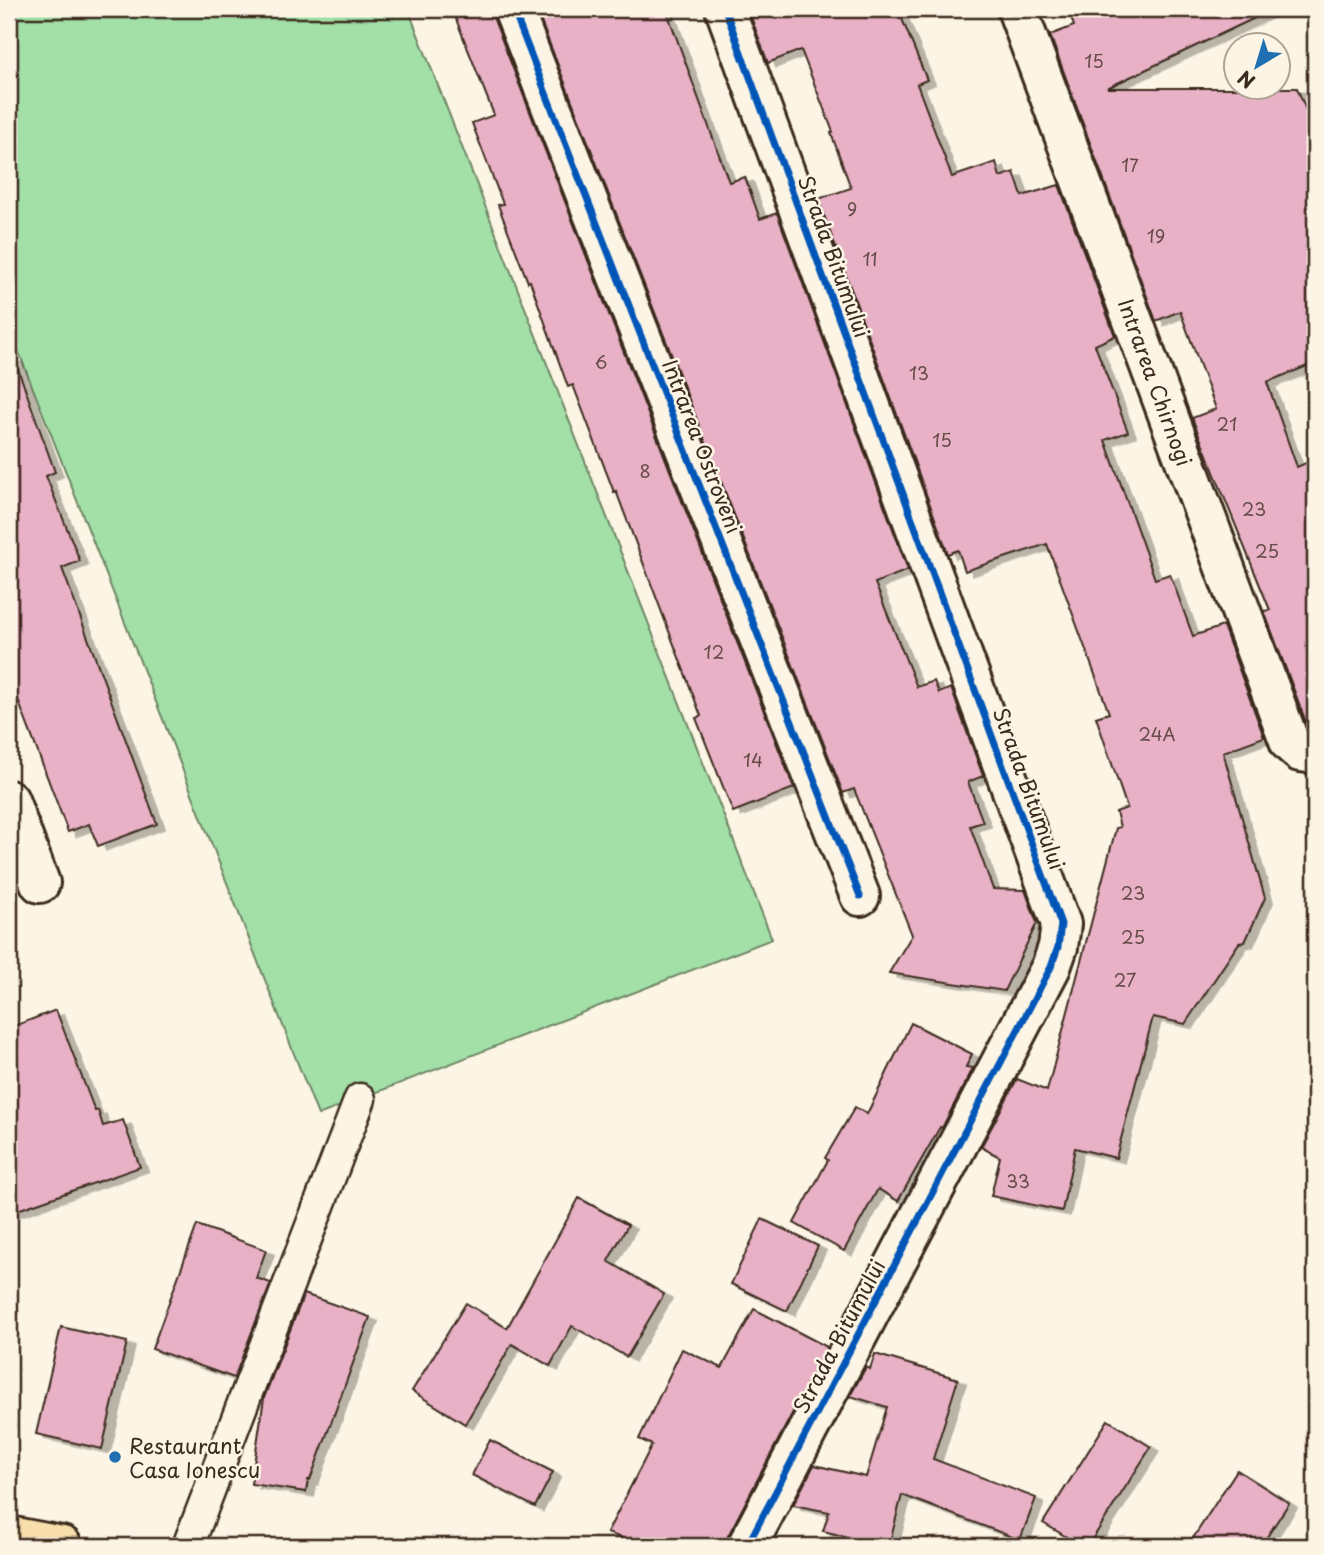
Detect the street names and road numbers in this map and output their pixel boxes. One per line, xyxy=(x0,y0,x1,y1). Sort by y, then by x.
street label: Strada Bitumului xyxy=(791,170,879,342)
street label: Intrarea Chirnogi xyxy=(1111,294,1201,470)
street label: Intrarea Ostroveni xyxy=(655,354,751,538)
street label: Strada Bitumului xyxy=(986,702,1074,874)
street label: Strada Bitumului xyxy=(784,1253,892,1419)

